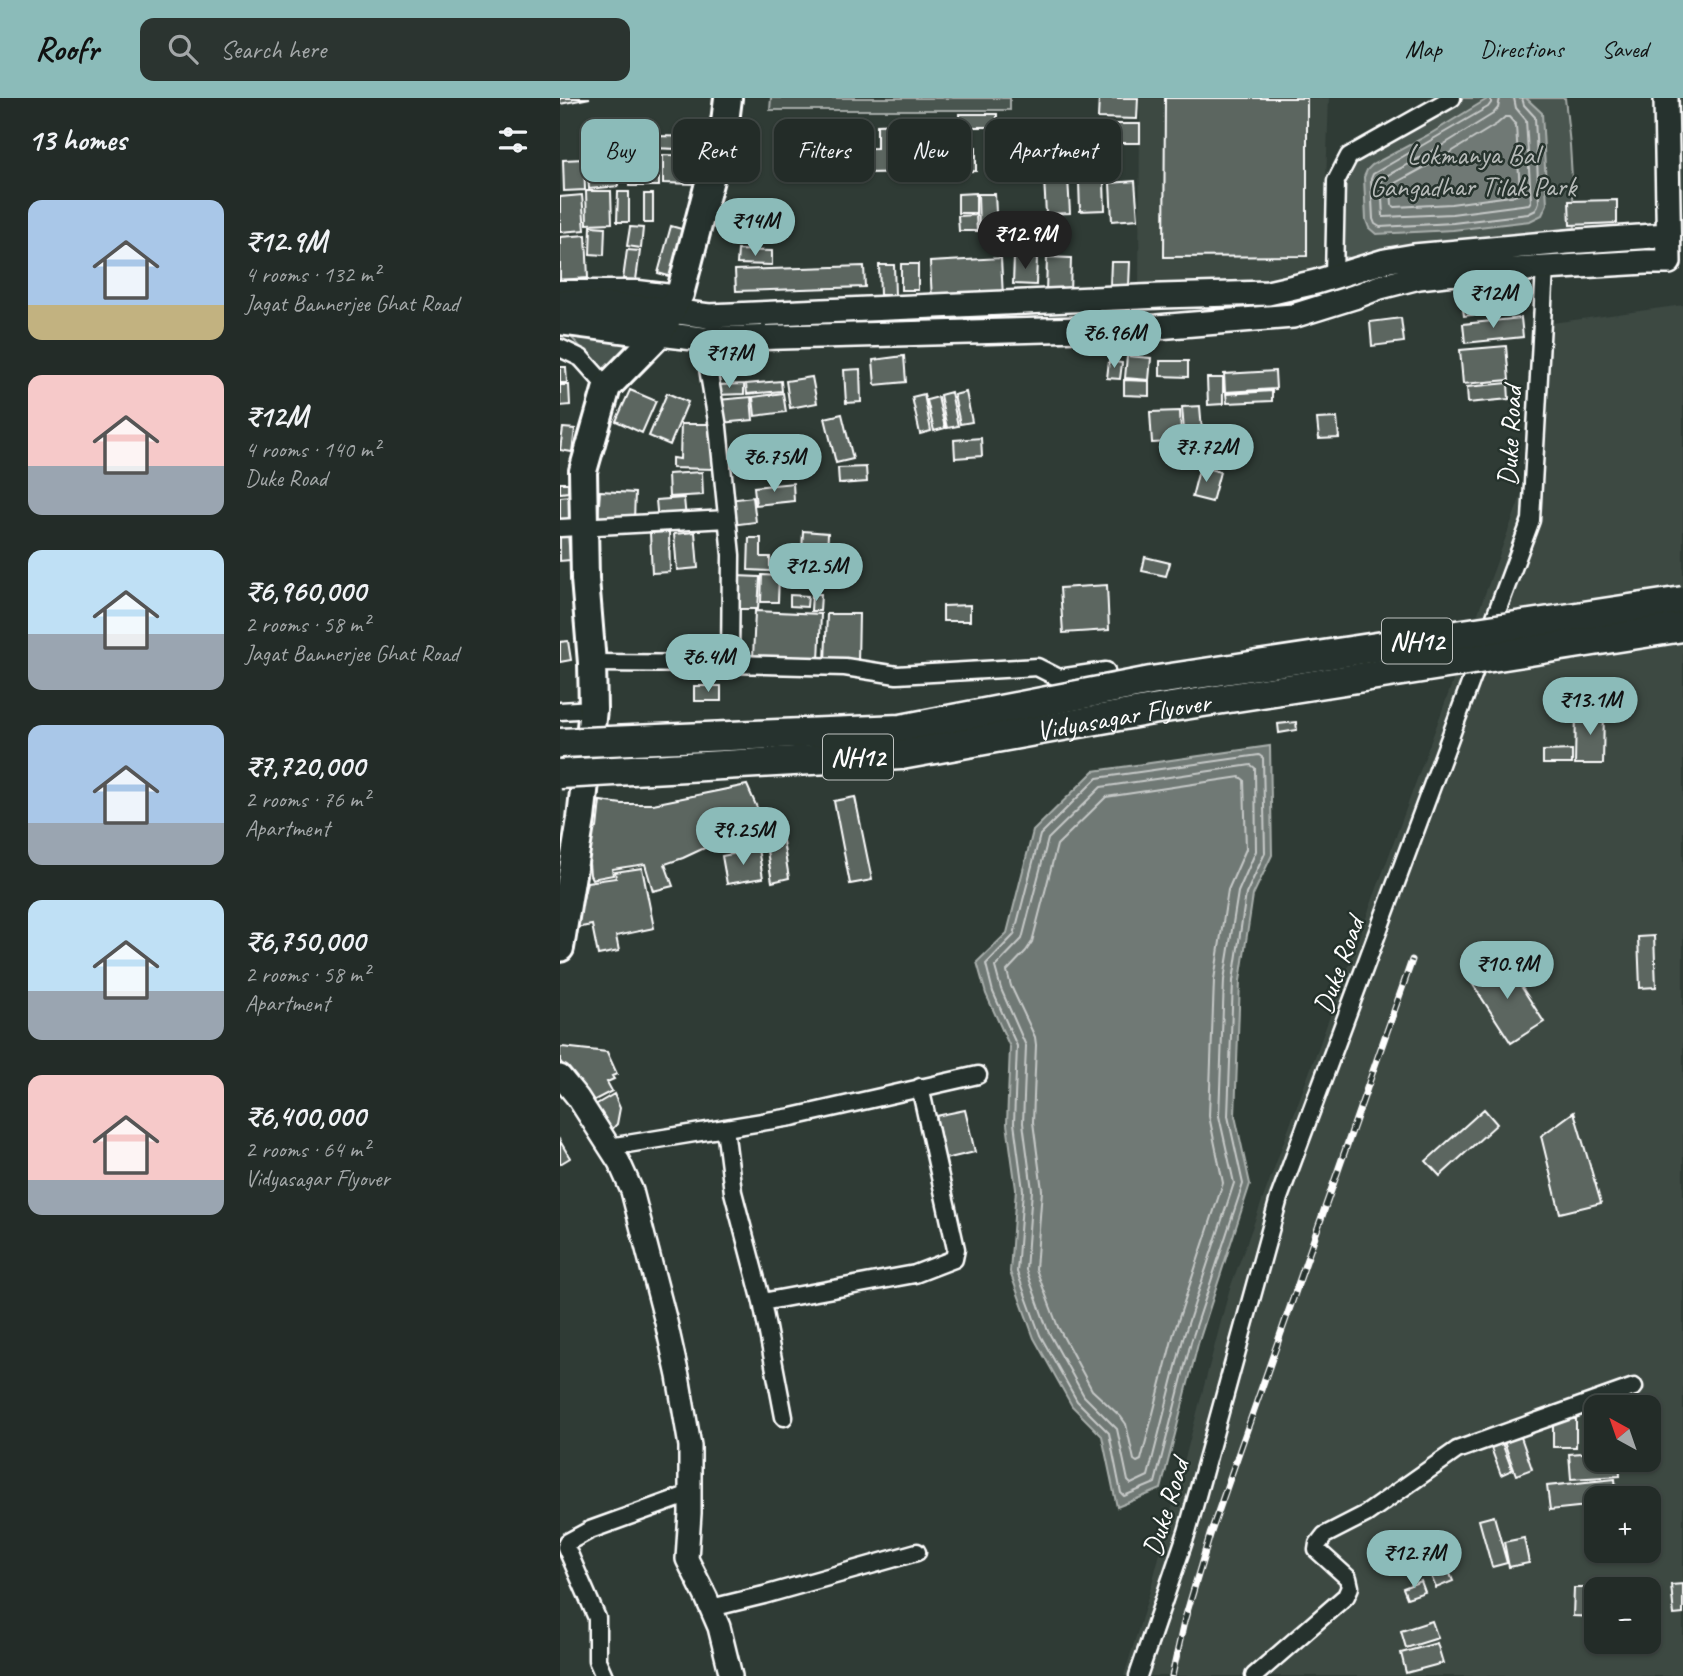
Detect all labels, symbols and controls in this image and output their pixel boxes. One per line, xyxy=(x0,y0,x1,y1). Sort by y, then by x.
search box xyxy=(140,18,630,81)
text: Roofr xyxy=(35,28,98,70)
icon: search xyxy=(164,30,202,68)
text: Search here xyxy=(220,33,326,66)
text: Map xyxy=(1405,34,1442,64)
text: Directions xyxy=(1480,34,1563,64)
text: Saved xyxy=(1601,34,1648,64)
chip: Buy xyxy=(581,119,659,182)
chip: Rent xyxy=(673,119,760,182)
chip: Filters xyxy=(774,119,874,182)
chip: New xyxy=(888,119,971,182)
chip: Apartment xyxy=(985,119,1121,182)
text: 13 homes xyxy=(28,121,126,159)
icon: filters xyxy=(494,121,532,159)
park label: Lokmanya Bal Gangadhar Tilak Park xyxy=(1370,137,1578,204)
pin: ₹14M xyxy=(714,198,796,258)
text: ₹14M xyxy=(731,206,779,235)
pin: ₹12.9M xyxy=(968,212,1082,271)
text: ₹12.9M xyxy=(994,219,1056,248)
text: ₹12.9M xyxy=(245,222,326,260)
icon: home xyxy=(84,228,168,312)
text: 4 rooms · 132 m² xyxy=(245,260,380,289)
pin: ₹12M xyxy=(1452,271,1534,330)
text: ₹12M xyxy=(1469,278,1517,307)
text: Jagat Bannerjee Ghat Road xyxy=(245,289,459,318)
pin: ₹6.96M xyxy=(1057,310,1171,370)
text: ₹6.96M xyxy=(1082,318,1146,347)
pin: ₹17M xyxy=(688,330,770,390)
text: ₹17M xyxy=(705,338,753,367)
street label: Duke Road xyxy=(1489,381,1530,487)
text: ₹12M xyxy=(245,397,307,435)
icon: home xyxy=(84,403,168,487)
pin: ₹7.72M xyxy=(1149,424,1263,484)
text: ₹7.72M xyxy=(1175,432,1237,461)
pin: ₹6.75M xyxy=(717,434,831,494)
text: 4 rooms · 140 m² xyxy=(245,435,380,464)
text: ₹6.75M xyxy=(743,442,805,471)
text: Duke Road xyxy=(245,464,327,493)
pin: ₹12.5M xyxy=(759,544,873,603)
text: ₹12.5M xyxy=(785,551,847,580)
text: ₹6,960,000 xyxy=(245,572,366,610)
icon: home xyxy=(84,578,168,662)
text: 2 rooms · 58 m² xyxy=(245,610,369,639)
road number: NH12 xyxy=(1382,618,1452,664)
pin: ₹6.4M xyxy=(659,634,757,694)
text: Jagat Bannerjee Ghat Road xyxy=(245,639,459,668)
text: ₹6.4M xyxy=(682,642,734,671)
pin: ₹13.1M xyxy=(1533,678,1647,737)
street label: Vidyasagar Flyover xyxy=(1033,684,1215,748)
text: ₹13.1M xyxy=(1559,685,1621,714)
road number: NH12 xyxy=(823,734,893,779)
text: ₹7,720,000 xyxy=(245,747,365,785)
icon: home xyxy=(84,753,168,837)
text: 2 rooms · 76 m² xyxy=(245,785,369,814)
pin: ₹9.25M xyxy=(686,808,800,867)
text: Apartment xyxy=(245,814,330,843)
text: ₹9.25M xyxy=(712,815,774,844)
street label: Duke Road xyxy=(1305,908,1373,1018)
text: ₹6,750,000 xyxy=(245,922,365,960)
icon: home xyxy=(84,928,168,1012)
pin: ₹10.9M xyxy=(1450,942,1564,1001)
text: ₹10.9M xyxy=(1476,949,1538,978)
text: 2 rooms · 58 m² xyxy=(245,960,369,989)
text: Apartment xyxy=(245,989,330,1018)
text: ₹6,400,000 xyxy=(245,1097,366,1135)
icon: home xyxy=(84,1103,168,1187)
text: 2 rooms · 64 m² xyxy=(245,1135,369,1164)
text: Vidyasagar Flyover xyxy=(245,1164,390,1193)
north arrow xyxy=(1584,1395,1661,1472)
map controls xyxy=(1584,1395,1661,1654)
street label: Duke Road xyxy=(1134,1450,1198,1560)
button: + xyxy=(1584,1486,1661,1563)
pin: ₹12.7M xyxy=(1357,1530,1471,1590)
text: ₹12.7M xyxy=(1383,1538,1445,1567)
button: − xyxy=(1584,1577,1661,1654)

